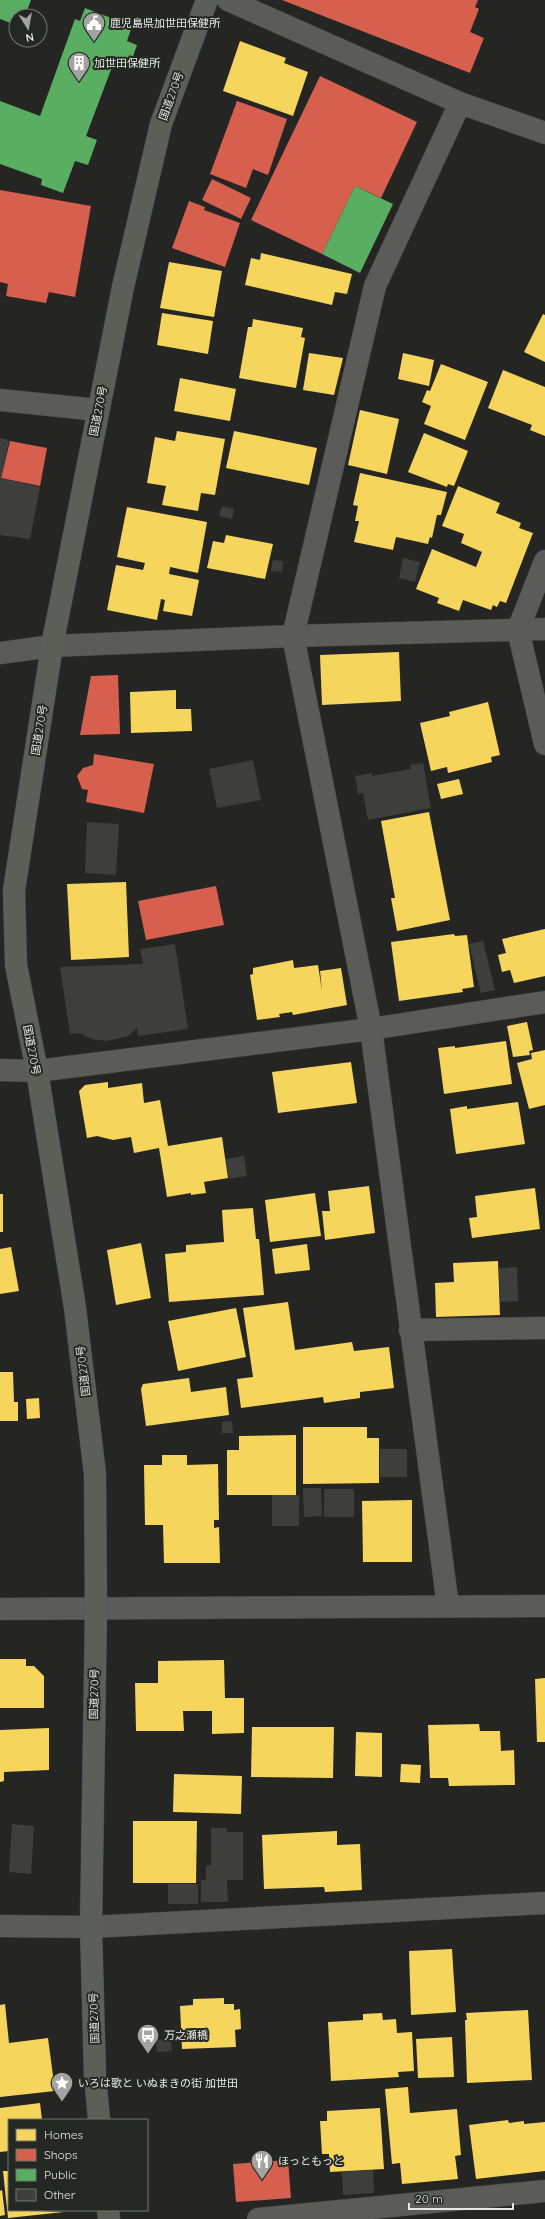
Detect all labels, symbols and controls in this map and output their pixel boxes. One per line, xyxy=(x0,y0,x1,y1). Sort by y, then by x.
north arrow xyxy=(8,8,48,48)
public building icon: 鹿児島県加世田保健所 xyxy=(81,10,107,43)
place label: 鹿児島県加世田保健所 xyxy=(110,16,221,30)
text: N xyxy=(25,30,35,45)
building icon: 加世田保健所 xyxy=(66,50,92,83)
place label: 加世田保健所 xyxy=(94,56,161,70)
street label: 国道270号 xyxy=(156,70,186,122)
street label: 国道270号 xyxy=(86,385,110,437)
street label: 国道270号 xyxy=(28,704,50,756)
street label: 国道270号 xyxy=(20,1024,44,1076)
street label: 国道270号 xyxy=(73,1345,93,1397)
street label: 国道270号 xyxy=(87,1668,101,1720)
street label: 国道270号 xyxy=(86,1992,102,2044)
bus stop icon: 万之瀬橋 xyxy=(135,2022,161,2055)
place label: 万之瀬橋 xyxy=(164,2028,208,2042)
place icon: いろは歌と いぬまきの街 加世田 xyxy=(49,2070,75,2103)
place label: いろは歌と いぬまきの街 加世田 xyxy=(78,2076,238,2090)
legend xyxy=(8,2119,148,2211)
text: Homes xyxy=(44,2127,84,2142)
text: Shops xyxy=(44,2147,78,2162)
restaurant icon: ほっともっと xyxy=(249,2148,275,2181)
place label: ほっともっと xyxy=(278,2154,344,2168)
text: Public xyxy=(44,2167,77,2182)
scale bar xyxy=(409,2185,513,2211)
text: Other xyxy=(44,2187,76,2202)
text: 20 m xyxy=(415,2191,443,2206)

